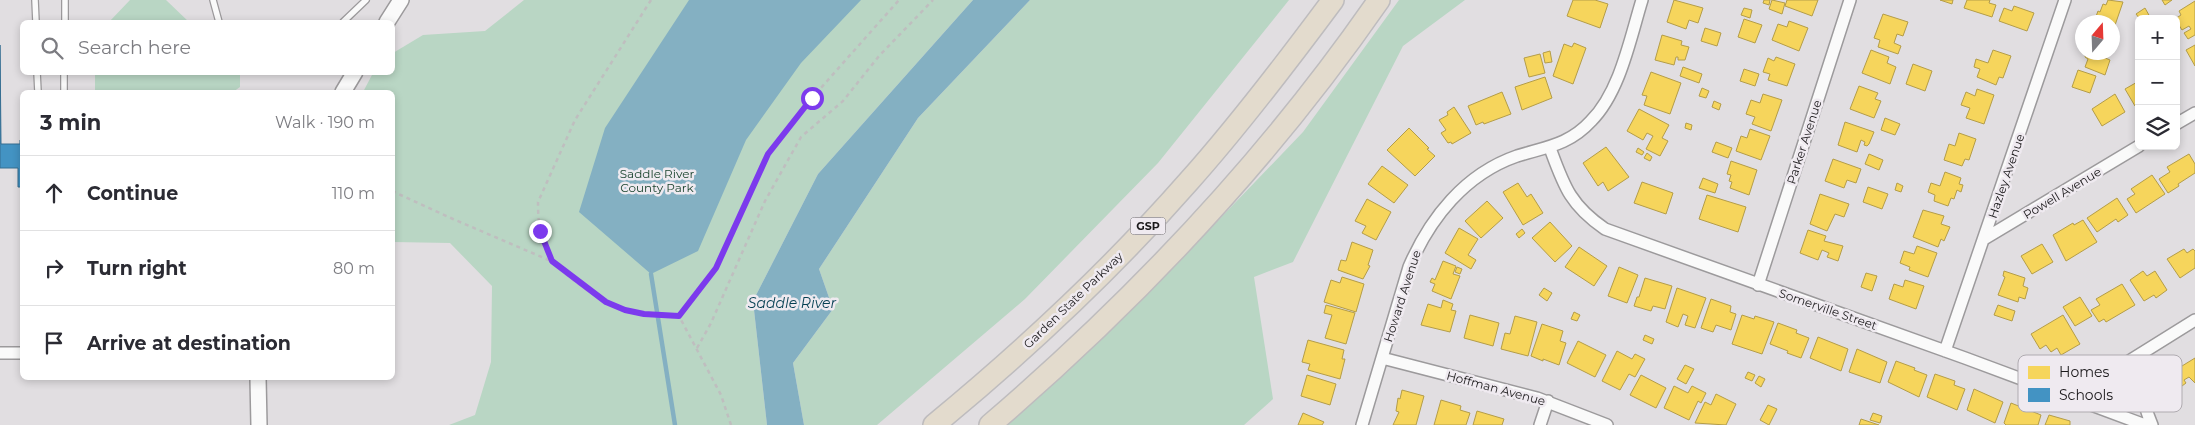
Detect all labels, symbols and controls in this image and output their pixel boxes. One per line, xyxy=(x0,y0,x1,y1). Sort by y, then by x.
north arrow xyxy=(2075,15,2120,60)
map controls xyxy=(2135,15,2180,150)
button: + xyxy=(2135,15,2180,60)
search box xyxy=(20,20,395,75)
icon: search xyxy=(38,34,66,62)
text: Search here xyxy=(78,36,191,59)
button: − xyxy=(2135,60,2180,105)
route start xyxy=(801,87,824,110)
street label: Parker Avenue xyxy=(1783,98,1825,186)
button: layers xyxy=(2135,105,2180,150)
text: 3 min xyxy=(40,110,101,135)
text: Walk · 190 m xyxy=(275,113,375,132)
street label: Hazley Avenue xyxy=(1985,132,2027,220)
street label: Powell Avenue xyxy=(2020,164,2104,222)
park label: Saddle River County Park xyxy=(620,166,695,195)
icon: ahead xyxy=(40,179,68,207)
text: Continue xyxy=(87,182,178,205)
text: 110 m xyxy=(332,184,375,203)
road number: GSP xyxy=(1130,218,1166,235)
route end xyxy=(529,220,552,243)
street label: Garden State Parkway xyxy=(1020,248,1126,351)
street label: Howard Avenue xyxy=(1380,248,1424,344)
icon: right xyxy=(40,254,68,282)
text: Turn right xyxy=(87,257,187,280)
text: 80 m xyxy=(333,259,375,278)
street label: Somerville Street xyxy=(1777,285,1879,333)
water label: Saddle River xyxy=(748,294,837,312)
icon: arrive xyxy=(40,329,68,357)
text: Arrive at destination xyxy=(87,332,291,355)
legend xyxy=(2018,355,2182,412)
text: Homes xyxy=(2059,363,2109,381)
street label: Hoffman Avenue xyxy=(1445,368,1547,408)
text: Schools xyxy=(2059,386,2113,404)

